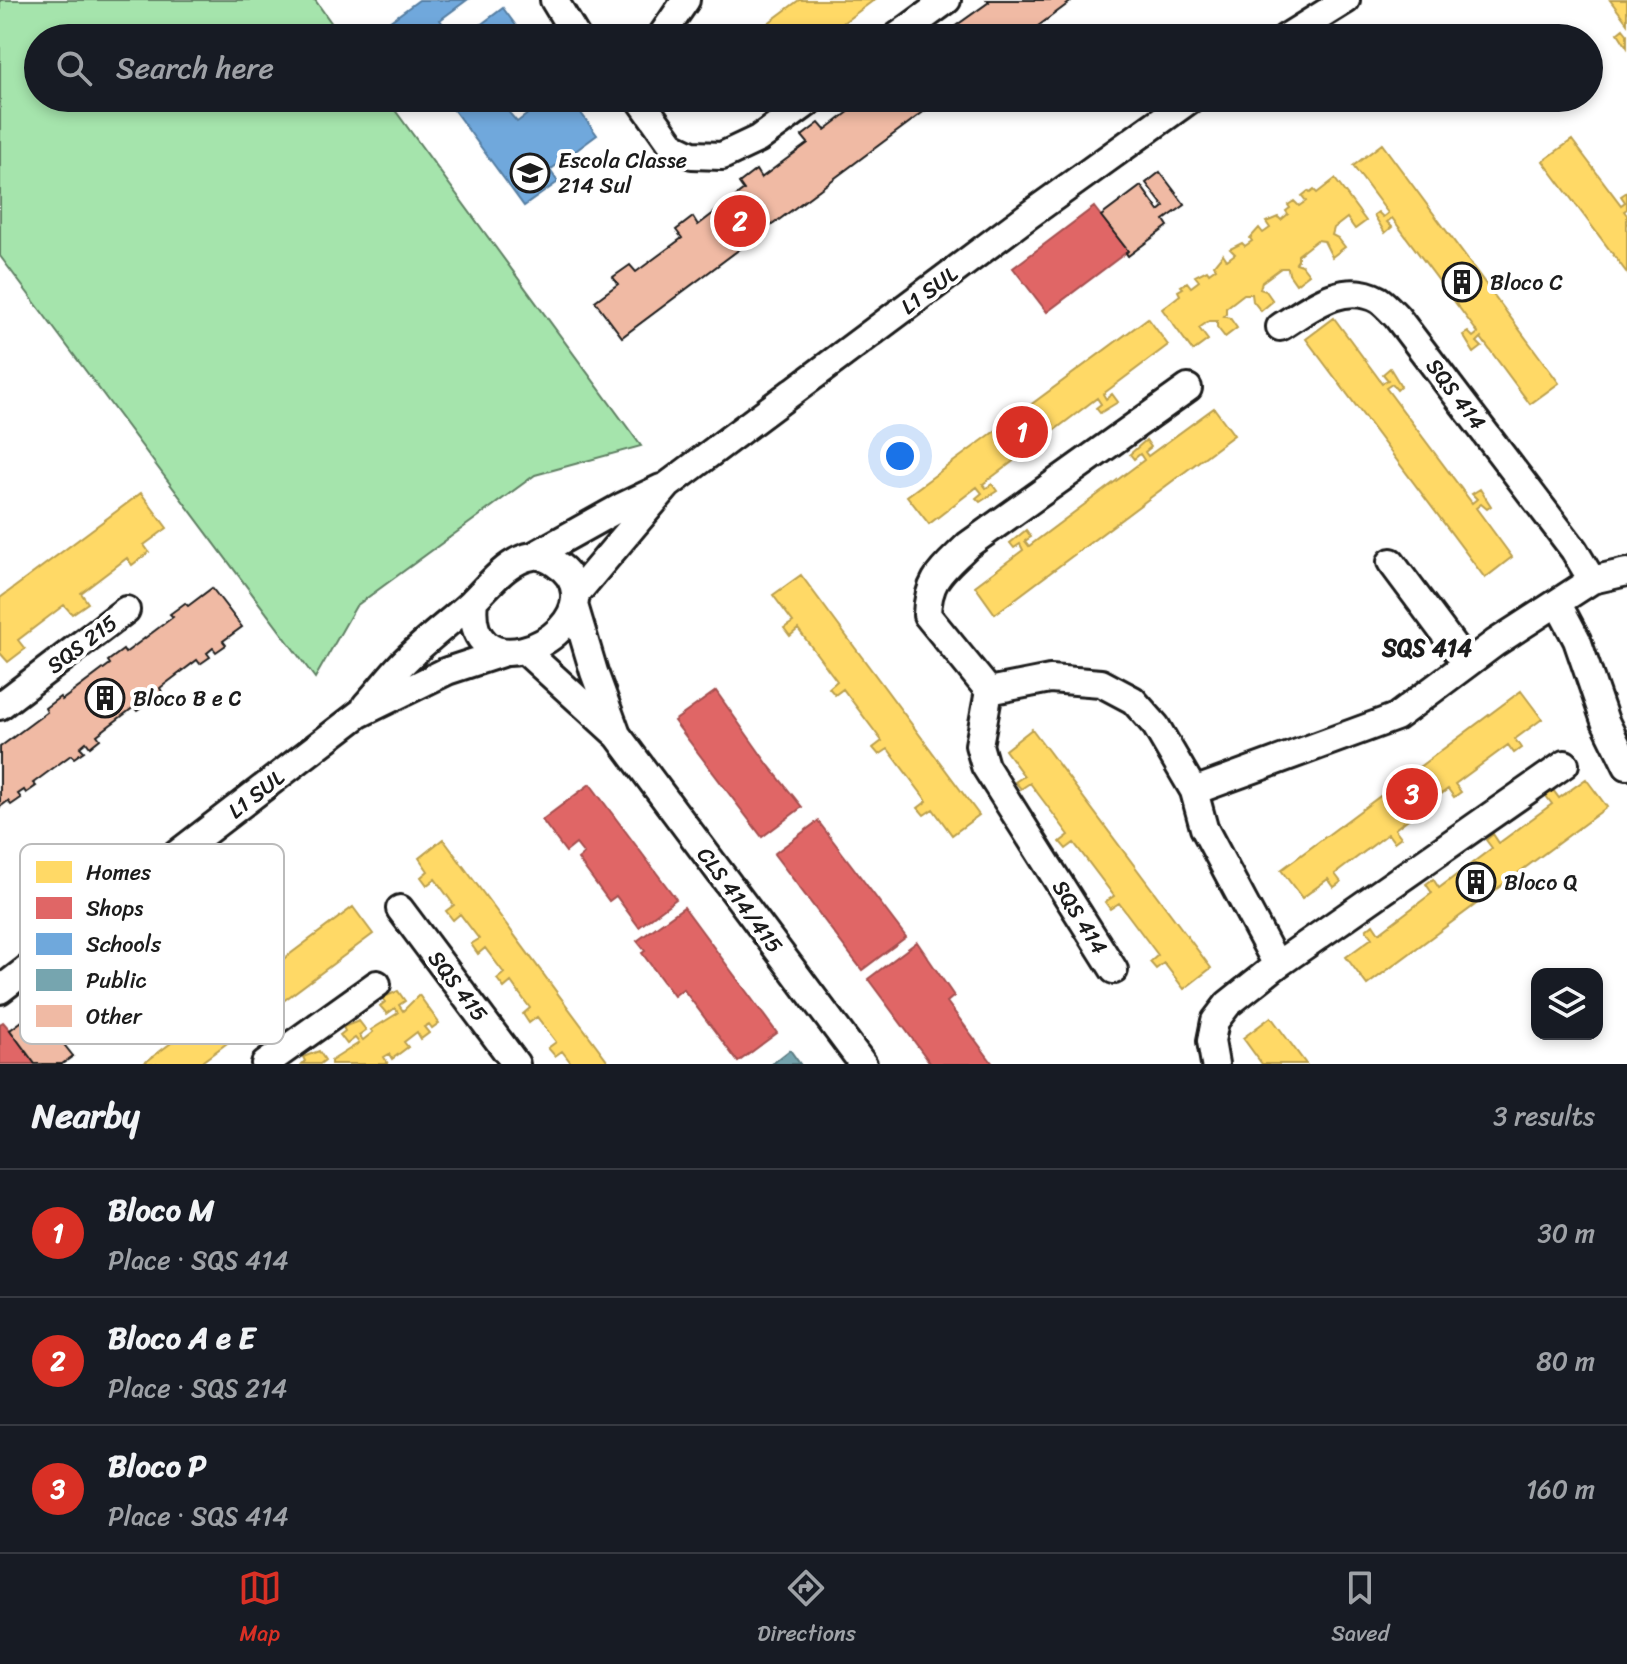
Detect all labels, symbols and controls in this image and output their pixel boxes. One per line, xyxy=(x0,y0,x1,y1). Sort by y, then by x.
search box xyxy=(24,24,1603,112)
text: Search here xyxy=(116,41,274,95)
icon: search xyxy=(52,46,96,90)
place label: Escola Classe 214 Sul xyxy=(558,141,687,205)
school or university icon: Escola Classe 214 Sul xyxy=(509,152,551,194)
pin: 2 xyxy=(714,191,766,251)
street label: L1 SUL xyxy=(892,255,967,325)
building icon: Bloco C xyxy=(1441,261,1483,303)
place label: Bloco C xyxy=(1490,263,1563,302)
street label: SQS 414 xyxy=(1416,349,1497,439)
pin: 1 xyxy=(996,402,1048,462)
your location xyxy=(880,436,920,476)
street label: SQS 215 xyxy=(38,604,126,684)
district label: SQS 414 xyxy=(1381,627,1472,669)
building icon: Bloco B e C xyxy=(84,677,126,719)
place label: Bloco B e C xyxy=(133,679,242,718)
street label: L1 SUL xyxy=(219,758,294,829)
pin: 3 xyxy=(1386,764,1438,824)
street label: CLS 414/415 xyxy=(687,838,793,962)
legend xyxy=(20,844,284,1044)
text: Homes xyxy=(86,853,152,892)
building icon: Bloco Q xyxy=(1455,861,1497,903)
place label: Bloco Q xyxy=(1504,863,1577,902)
street label: SQS 414 xyxy=(1042,872,1119,963)
text: Shops xyxy=(86,889,143,928)
text: Schools xyxy=(86,925,162,964)
street label: SQS 415 xyxy=(418,941,498,1031)
text: Public xyxy=(86,961,147,1000)
map controls xyxy=(1531,968,1603,1040)
button: layers xyxy=(1531,968,1603,1040)
text: Other xyxy=(86,997,143,1036)
text: Nearby xyxy=(32,1086,140,1146)
text: 3 results xyxy=(1493,1093,1595,1139)
text: Bloco M xyxy=(108,1183,214,1237)
text: 1 xyxy=(52,1210,64,1256)
text: 30 m xyxy=(1538,1210,1595,1256)
text: Place · SQS 414 xyxy=(108,1237,289,1283)
text: Bloco A e E xyxy=(108,1311,255,1365)
text: 2 xyxy=(50,1338,66,1384)
text: 80 m xyxy=(1536,1338,1595,1384)
text: Place · SQS 214 xyxy=(108,1365,287,1411)
text: Bloco P xyxy=(108,1439,206,1493)
text: 3 xyxy=(51,1466,65,1512)
text: 160 m xyxy=(1526,1466,1595,1512)
text: Place · SQS 414 xyxy=(108,1493,289,1539)
tab: Map xyxy=(238,1566,282,1653)
tab: Directions xyxy=(757,1566,856,1653)
tab: Saved xyxy=(1331,1566,1389,1653)

